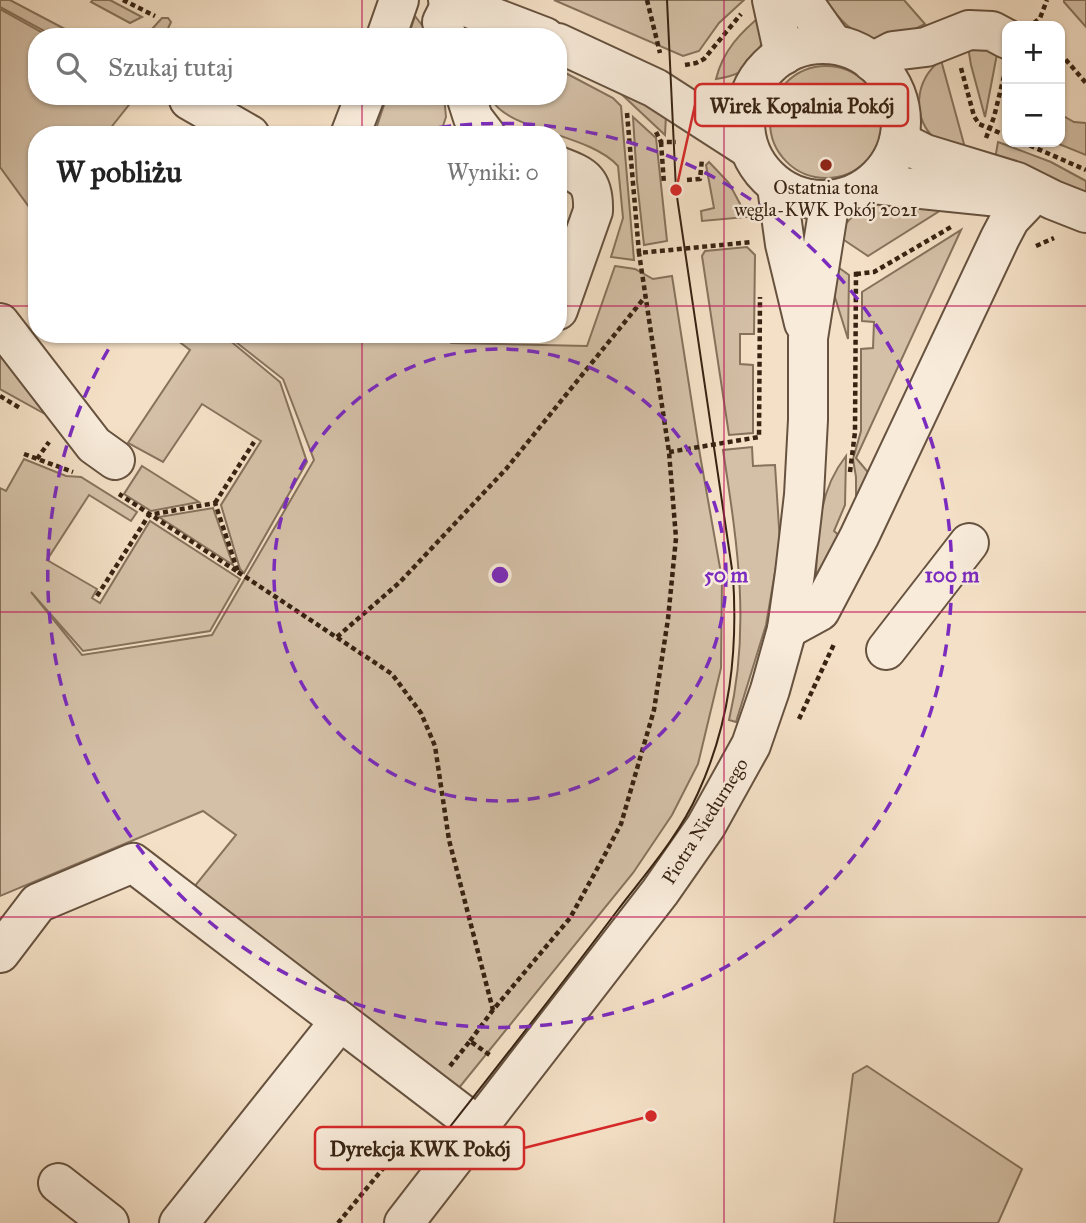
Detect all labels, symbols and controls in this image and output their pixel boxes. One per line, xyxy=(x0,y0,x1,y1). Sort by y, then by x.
map controls xyxy=(1002,21,1065,147)
button: + xyxy=(1002,21,1065,84)
search box xyxy=(28,28,567,105)
icon: search xyxy=(52,48,90,86)
text: Szukaj tutaj xyxy=(108,51,233,83)
callout: Wirek Kopalnia Pokój xyxy=(695,84,908,126)
button: − xyxy=(1002,84,1065,147)
text: Wirek Kopalnia Pokój xyxy=(710,93,894,119)
text: W pobliżu xyxy=(56,154,182,190)
marker: Ostatnia tona węgla-KWK Pokój 2021 xyxy=(818,157,834,173)
text: Wyniki: 0 xyxy=(447,158,539,186)
place label: Ostatnia tona węgla-KWK Pokój 2021 xyxy=(734,176,918,222)
text: 50 m xyxy=(704,562,748,588)
text: 100 m xyxy=(925,562,980,588)
centre of rings xyxy=(488,563,512,587)
street label: Piotra Niedurnego xyxy=(657,753,754,889)
callout: Dyrekcja KWK Pokój xyxy=(315,1127,524,1169)
text: Dyrekcja KWK Pokój xyxy=(329,1136,511,1162)

